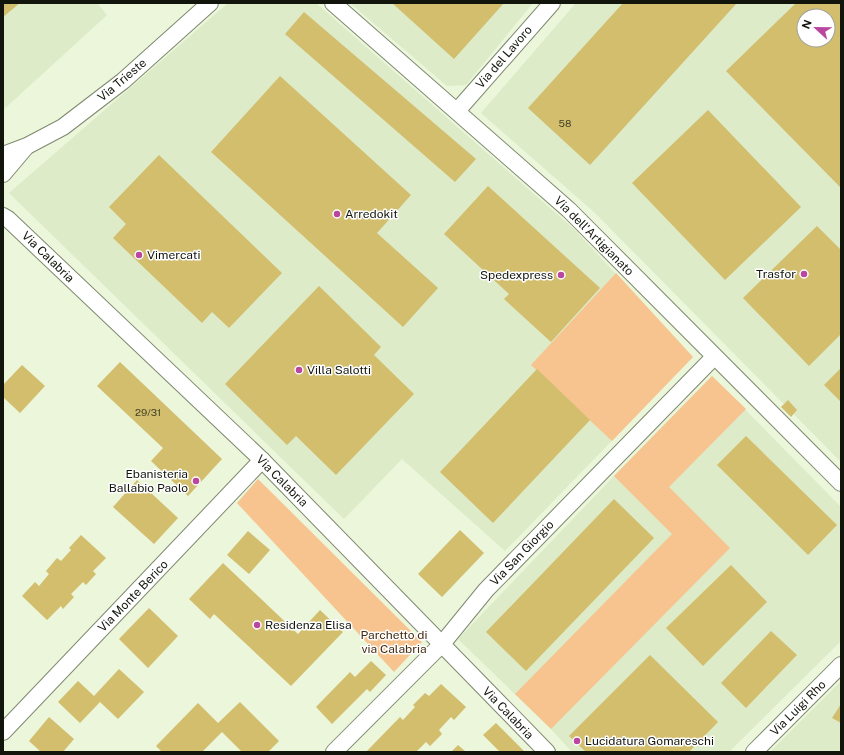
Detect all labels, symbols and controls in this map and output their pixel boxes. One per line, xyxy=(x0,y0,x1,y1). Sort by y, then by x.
north arrow xyxy=(796,8,836,48)
text: N xyxy=(800,18,814,30)
street label: Via del Lavoro xyxy=(473,23,535,91)
street label: Via Trieste xyxy=(95,56,149,104)
house number: 58 xyxy=(559,117,571,129)
street label: Via dell'Artigianato xyxy=(551,193,637,279)
place label: Arredokit xyxy=(345,207,398,221)
marker: Arredokit xyxy=(332,209,342,219)
street label: Via Calabria xyxy=(19,229,77,285)
place label: Vimercati xyxy=(147,248,200,262)
marker: Vimercati xyxy=(134,250,144,260)
place label: Trasfor xyxy=(756,267,796,281)
place label: Spedexpress xyxy=(480,268,553,282)
marker: Trasfor xyxy=(799,269,809,279)
marker: Spedexpress xyxy=(556,270,566,280)
place label: Villa Salotti xyxy=(307,363,371,377)
marker: Villa Salotti xyxy=(294,365,304,375)
house number: 29/31 xyxy=(135,406,161,418)
street label: Via Calabria xyxy=(253,452,311,510)
place label: Ebanisteria Ballabio Paolo xyxy=(109,467,188,495)
marker: Ebanisteria Ballabio Paolo xyxy=(191,476,201,486)
street label: Via San Giorgio xyxy=(487,517,557,589)
street label: Via Monte Berico xyxy=(95,557,171,635)
place label: Residenza Elisa xyxy=(265,618,352,632)
marker: Residenza Elisa xyxy=(252,620,262,630)
park label: Parchetto di via Calabria xyxy=(361,628,427,656)
street label: Via Luigi Rho xyxy=(767,677,829,739)
street label: Via Calabria xyxy=(480,684,536,742)
place label: Lucidatura Gomareschi xyxy=(585,734,714,748)
marker: Lucidatura Gomareschi xyxy=(572,736,582,746)

